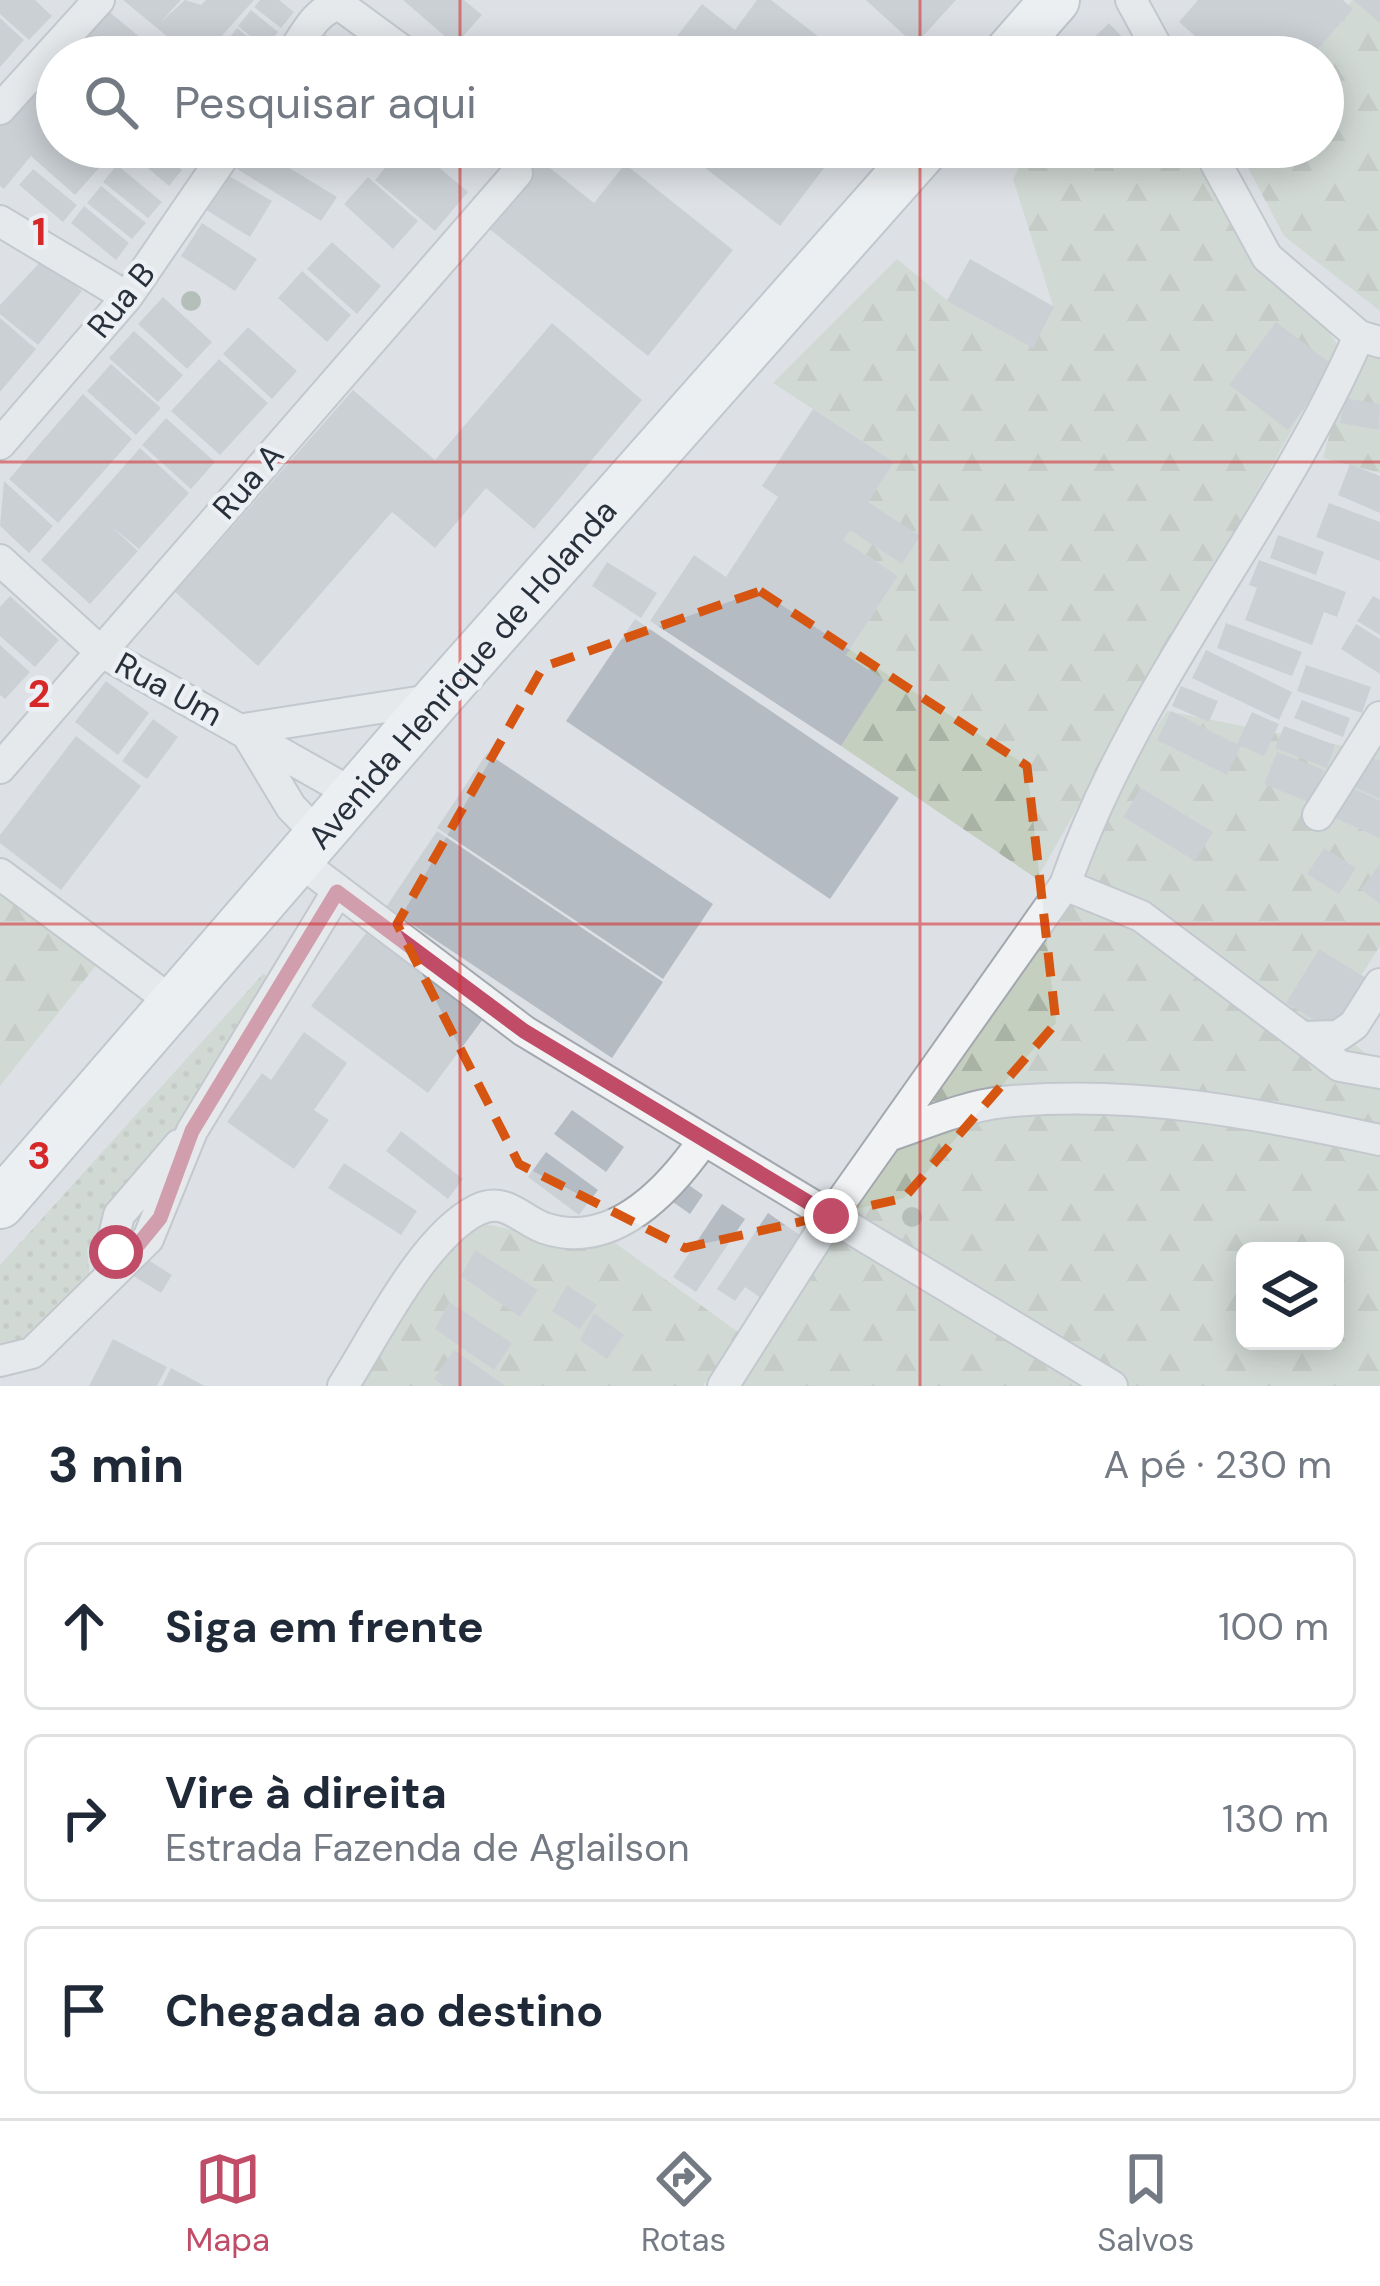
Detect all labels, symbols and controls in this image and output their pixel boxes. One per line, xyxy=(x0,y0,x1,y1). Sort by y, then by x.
search box xyxy=(36,36,1344,168)
icon: search xyxy=(78,69,144,135)
text: Pesquisar aqui xyxy=(174,73,477,132)
text: 1 xyxy=(32,206,46,257)
street label: Rua B xyxy=(78,253,164,347)
street label: Rua A xyxy=(203,434,293,528)
street label: Avenida Henrique de Holanda xyxy=(298,490,626,858)
street label: Rua Um xyxy=(108,642,230,736)
text: 2 xyxy=(28,668,50,719)
text: 3 xyxy=(27,1130,51,1181)
route end xyxy=(804,1189,858,1243)
route start xyxy=(89,1225,143,1279)
map controls xyxy=(1236,1242,1344,1350)
button: layers xyxy=(1236,1242,1344,1350)
text: 3 min xyxy=(48,1431,184,1498)
text: A pé · 230 m xyxy=(1103,1439,1332,1490)
icon: ahead xyxy=(51,1593,117,1659)
text: Siga em frente xyxy=(165,1597,484,1656)
text: 100 m xyxy=(1218,1601,1329,1652)
text: Vire à direita xyxy=(165,1763,447,1822)
icon: right xyxy=(51,1785,117,1851)
text: 130 m xyxy=(1222,1793,1329,1844)
text: Estrada Fazenda de Aglailson xyxy=(165,1822,690,1873)
icon: arrive xyxy=(51,1977,117,2043)
text: Chegada ao destino xyxy=(165,1981,603,2040)
tab: Mapa xyxy=(186,2146,270,2261)
tab: Rotas xyxy=(641,2146,726,2261)
tab: Salvos xyxy=(1097,2146,1194,2261)

